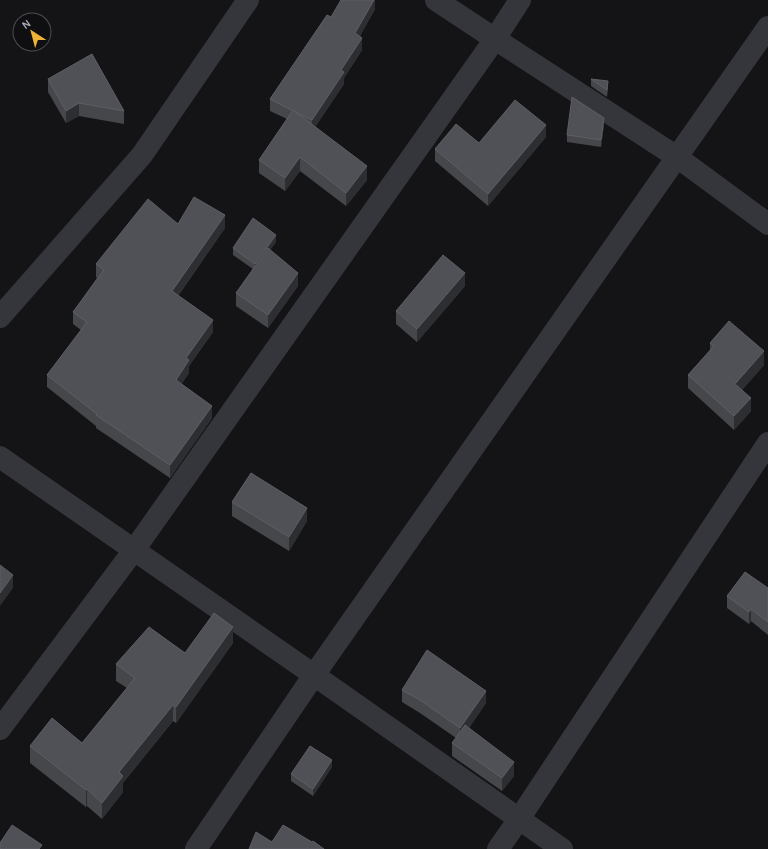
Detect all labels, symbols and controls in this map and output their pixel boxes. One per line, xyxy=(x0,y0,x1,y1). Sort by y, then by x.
north arrow xyxy=(12,12,52,52)
text: N xyxy=(19,17,33,32)

